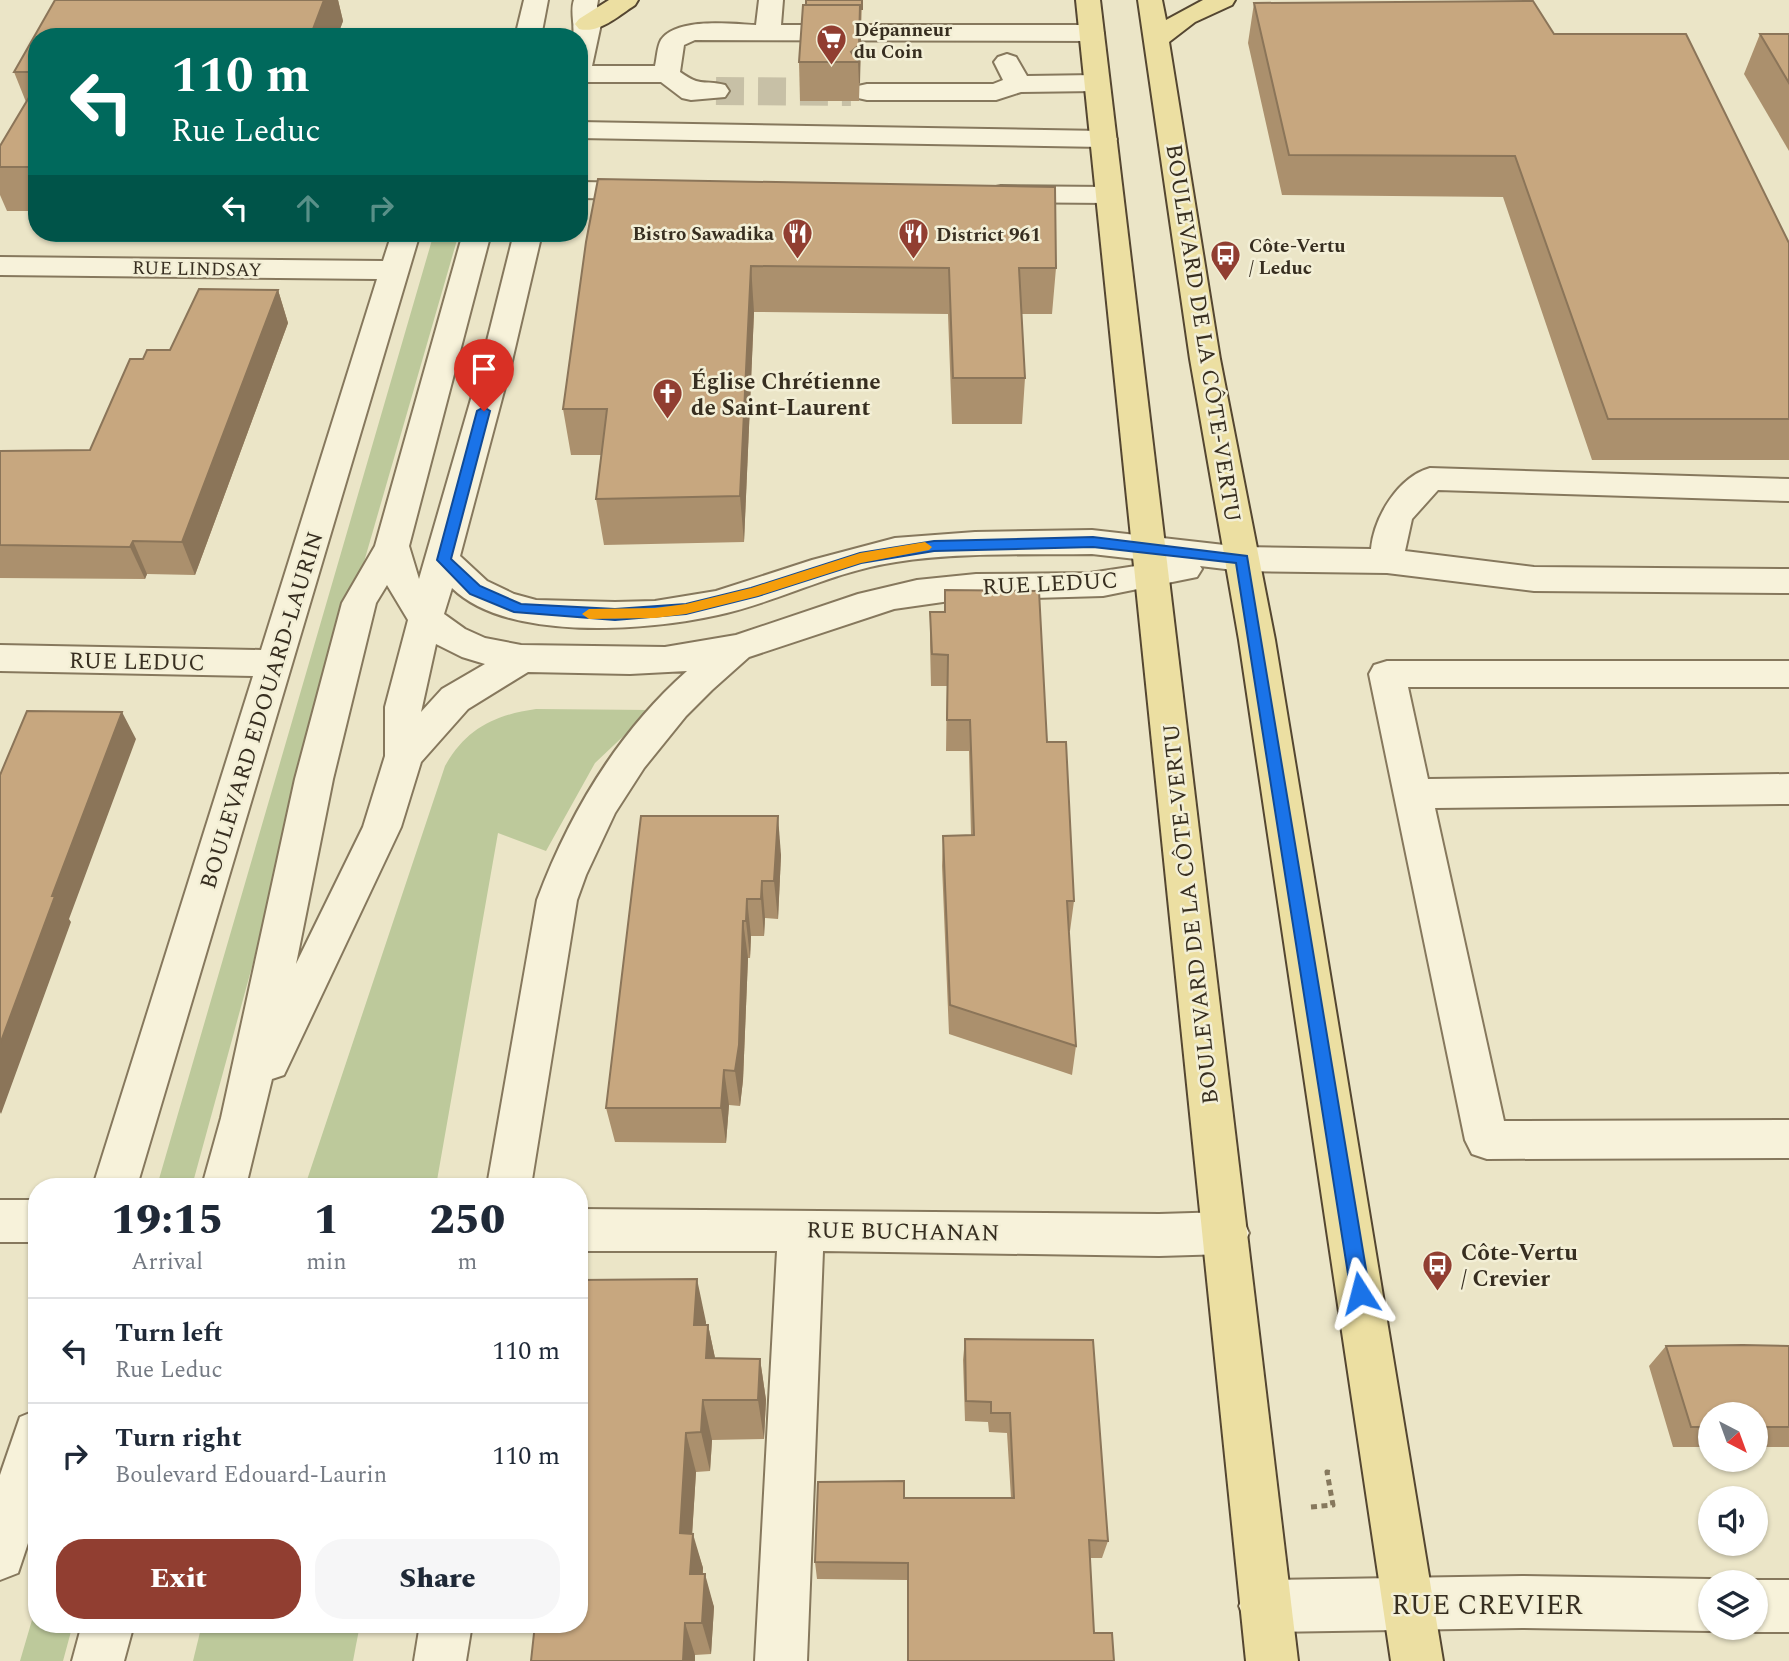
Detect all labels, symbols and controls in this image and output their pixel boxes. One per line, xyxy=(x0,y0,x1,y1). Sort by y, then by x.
place label: Dépanneur du Coin xyxy=(854,16,953,67)
supermarket icon: Dépanneur du Coin xyxy=(814,23,848,67)
text: 110 m xyxy=(171,39,310,114)
icon: left xyxy=(56,56,147,147)
text: Rue Leduc xyxy=(171,107,320,156)
street label: BOULEVARD DE LA CÔTE-VERTU xyxy=(1155,142,1250,525)
icon: left xyxy=(216,189,254,227)
icon: ahead xyxy=(289,189,327,227)
icon: right xyxy=(362,189,400,227)
restaurant icon: Bistro Sawadika xyxy=(780,216,814,260)
restaurant icon: District 961 xyxy=(896,217,930,261)
place label: Bistro Sawadika xyxy=(632,220,774,249)
place label: District 961 xyxy=(936,221,1041,250)
place label: Côte-Vertu / Leduc xyxy=(1249,232,1345,283)
bus stop icon: Côte-Vertu / Leduc xyxy=(1209,239,1243,283)
street label: RUE LINDSAY xyxy=(132,254,262,285)
pin xyxy=(454,339,514,411)
icon: arrive xyxy=(465,350,503,388)
place label: Église Chrétienne de Saint-Laurent xyxy=(691,365,881,426)
church icon: Église Chrétienne de Saint-Laurent xyxy=(651,377,685,421)
street label: BOULEVARD EDOUARD-LAURIN xyxy=(191,528,334,893)
street label: RUE LEDUC xyxy=(981,563,1119,606)
street label: RUE LEDUC xyxy=(69,644,205,681)
street label: BOULEVARD DE LA CÔTE-VERTU xyxy=(1154,722,1229,1106)
text: 19:15 xyxy=(111,1189,223,1252)
text: 1 xyxy=(314,1189,339,1252)
text: 250 xyxy=(429,1189,505,1252)
street label: RUE BUCHANAN xyxy=(806,1213,1000,1252)
place label: Côte-Vertu / Crevier xyxy=(1461,1236,1578,1297)
text: Arrival xyxy=(131,1245,203,1280)
text: min xyxy=(306,1245,347,1280)
text: m xyxy=(457,1245,477,1280)
bus stop icon: Côte-Vertu / Crevier xyxy=(1421,1248,1455,1292)
position arrow xyxy=(1323,1256,1397,1330)
text: Turn left xyxy=(115,1313,223,1353)
text: 110 m xyxy=(492,1331,560,1371)
icon: left xyxy=(56,1332,94,1370)
text: Rue Leduc xyxy=(115,1353,222,1388)
north arrow xyxy=(1698,1402,1768,1472)
map controls xyxy=(1698,1402,1768,1640)
text: Turn right xyxy=(115,1418,242,1458)
text: 110 m xyxy=(492,1436,560,1476)
icon: right xyxy=(56,1437,94,1475)
text: Boulevard Edouard-Laurin xyxy=(115,1458,387,1493)
button: sound xyxy=(1698,1486,1768,1556)
button: Exit xyxy=(56,1539,301,1619)
button: Share xyxy=(315,1539,560,1619)
button: layers xyxy=(1698,1570,1768,1640)
street label: RUE CREVIER xyxy=(1391,1584,1583,1627)

